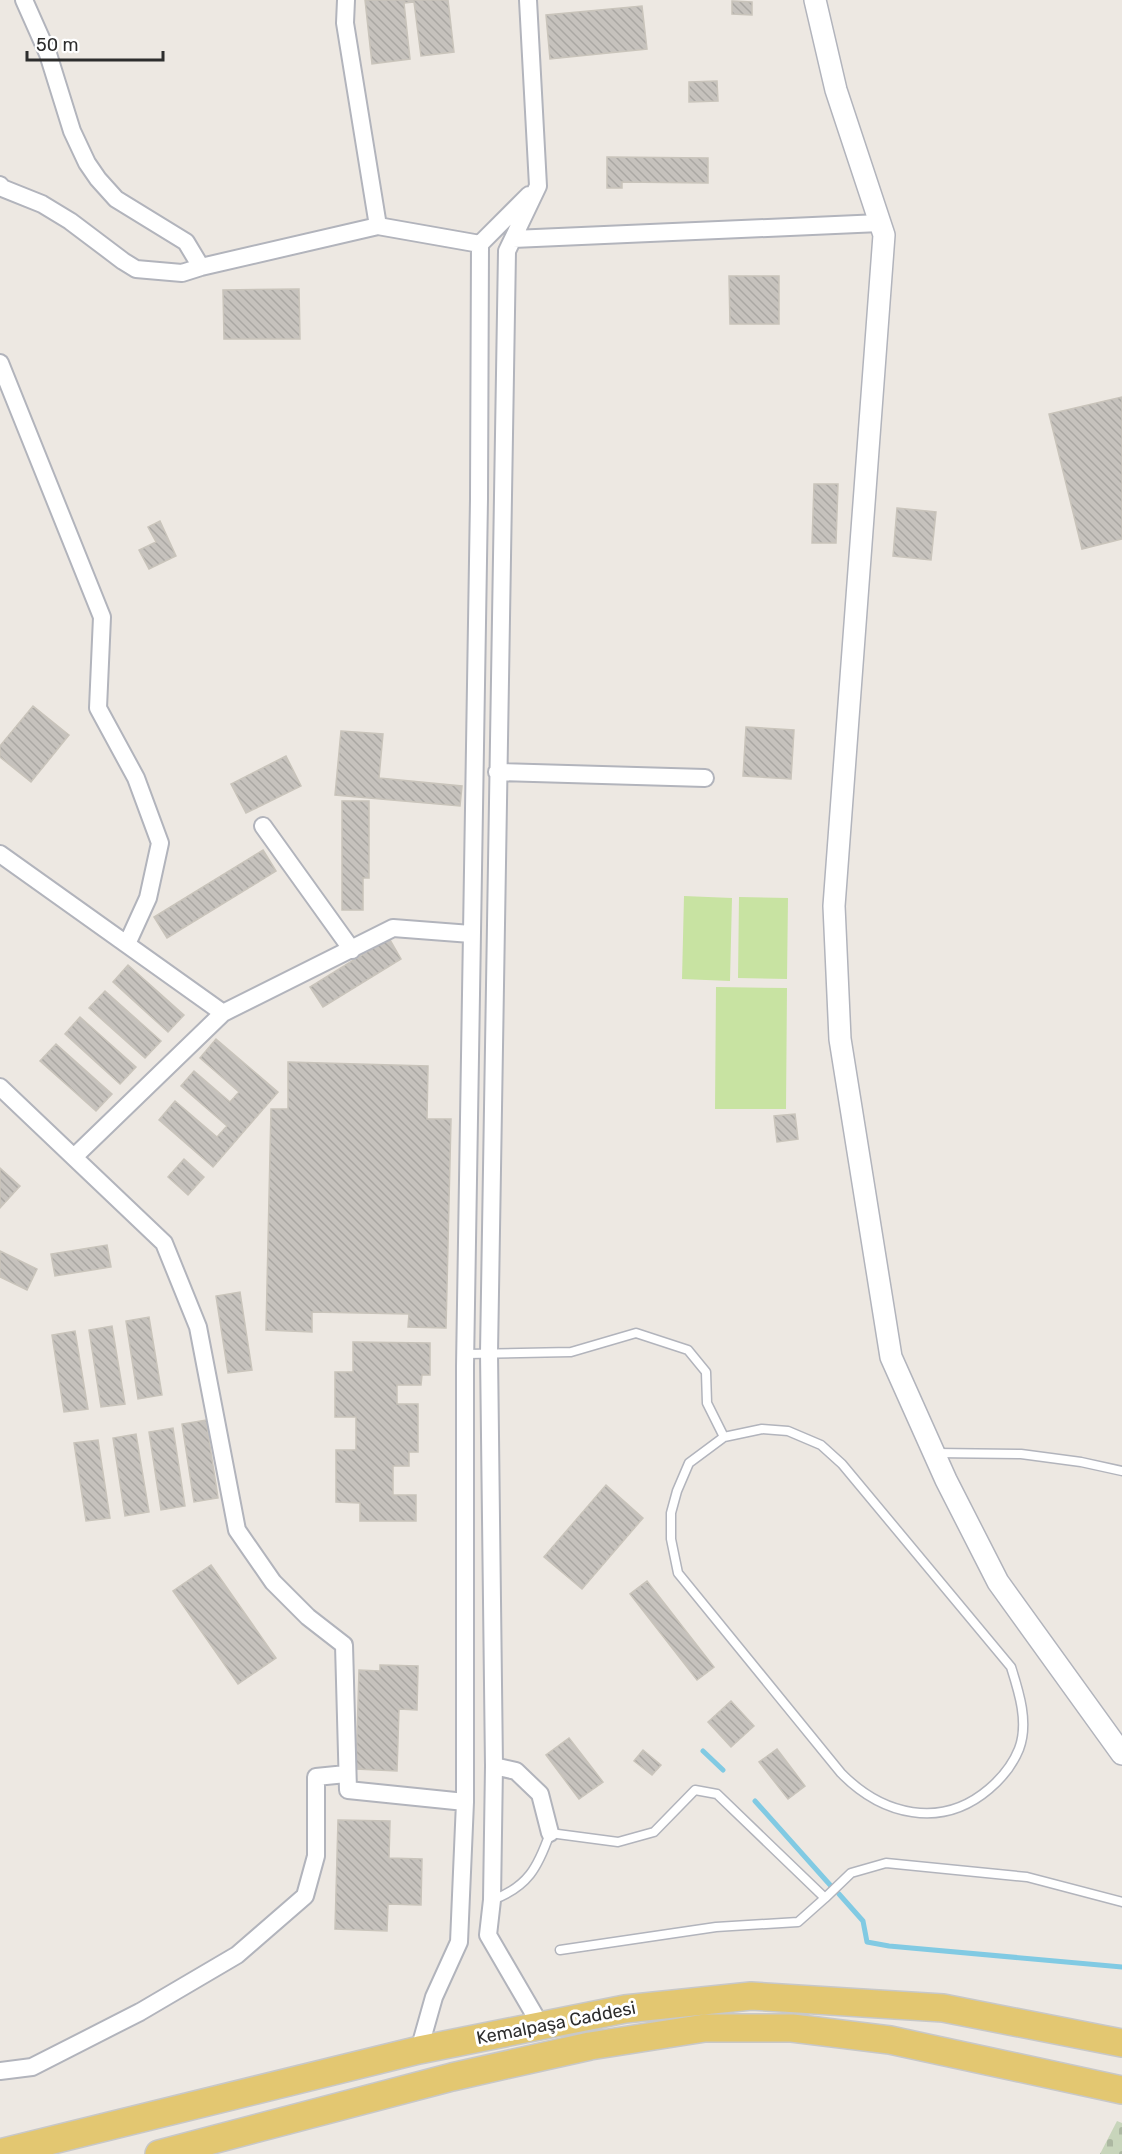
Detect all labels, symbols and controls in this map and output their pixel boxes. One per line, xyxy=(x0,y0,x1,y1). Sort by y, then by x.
scale bar xyxy=(27,24,164,62)
text: 50 m xyxy=(36,34,79,56)
street label: Kemalpaşa Caddesi xyxy=(474,1997,638,2049)

